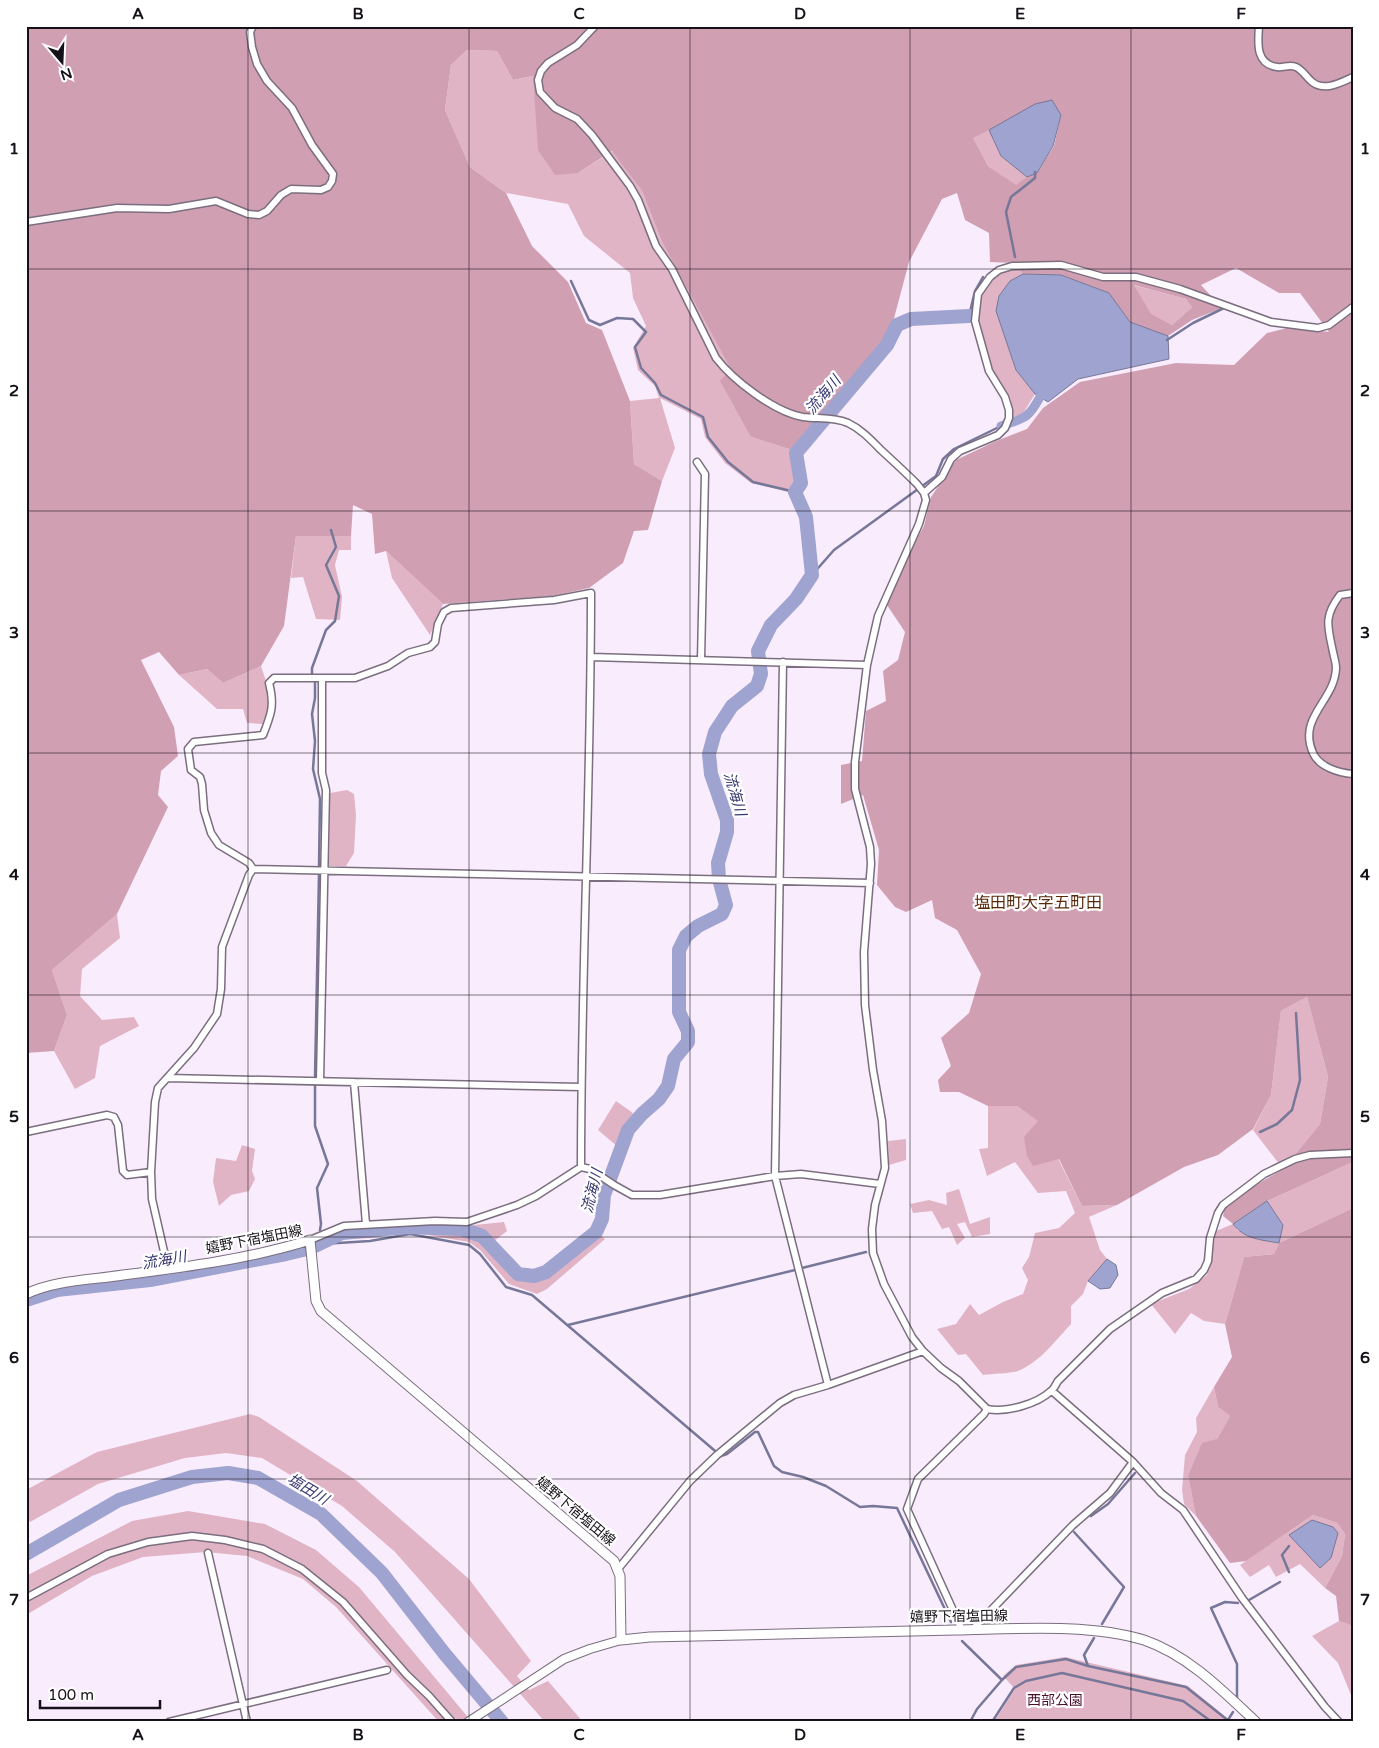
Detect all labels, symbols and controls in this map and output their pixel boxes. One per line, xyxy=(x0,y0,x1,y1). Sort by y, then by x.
text: A xyxy=(132,4,144,24)
text: B xyxy=(352,4,364,24)
text: C xyxy=(573,4,585,24)
text: D xyxy=(794,4,806,24)
text: E xyxy=(1015,4,1025,24)
text: F xyxy=(1236,4,1246,24)
north arrow xyxy=(38,38,88,88)
text: N xyxy=(58,64,74,84)
text: 1 xyxy=(9,139,19,159)
text: 1 xyxy=(1360,139,1370,159)
water label: 流海川 xyxy=(802,370,846,418)
text: 2 xyxy=(9,381,19,401)
text: 2 xyxy=(1360,381,1370,401)
text: 3 xyxy=(9,623,19,643)
text: 3 xyxy=(1360,623,1370,643)
water label: 流海川 xyxy=(720,770,750,820)
text: 4 xyxy=(9,865,19,885)
text: 4 xyxy=(1360,865,1370,885)
district label: 塩田町大字五町田 xyxy=(974,893,1102,913)
text: 5 xyxy=(9,1107,19,1127)
text: 5 xyxy=(1360,1107,1370,1127)
water label: 流海川 xyxy=(578,1165,607,1215)
street label: 嬉野下宿塩田線 xyxy=(204,1222,304,1257)
water label: 流海川 xyxy=(140,1247,190,1273)
text: 6 xyxy=(9,1348,19,1368)
text: 6 xyxy=(1360,1348,1370,1368)
water label: 塩田川 xyxy=(284,1470,334,1509)
street label: 嬉野下宿塩田線 xyxy=(533,1473,619,1549)
text: 7 xyxy=(9,1590,19,1610)
text: 7 xyxy=(1360,1590,1370,1610)
street label: 嬉野下宿塩田線 xyxy=(910,1607,1008,1626)
scale bar xyxy=(40,1678,160,1710)
text: 100 m xyxy=(48,1686,94,1704)
park label: 西部公園 xyxy=(1027,1692,1083,1709)
text: A xyxy=(132,1725,144,1745)
text: B xyxy=(352,1725,364,1745)
text: C xyxy=(573,1725,585,1745)
text: D xyxy=(794,1725,806,1745)
text: E xyxy=(1015,1725,1025,1745)
text: F xyxy=(1236,1725,1246,1745)

